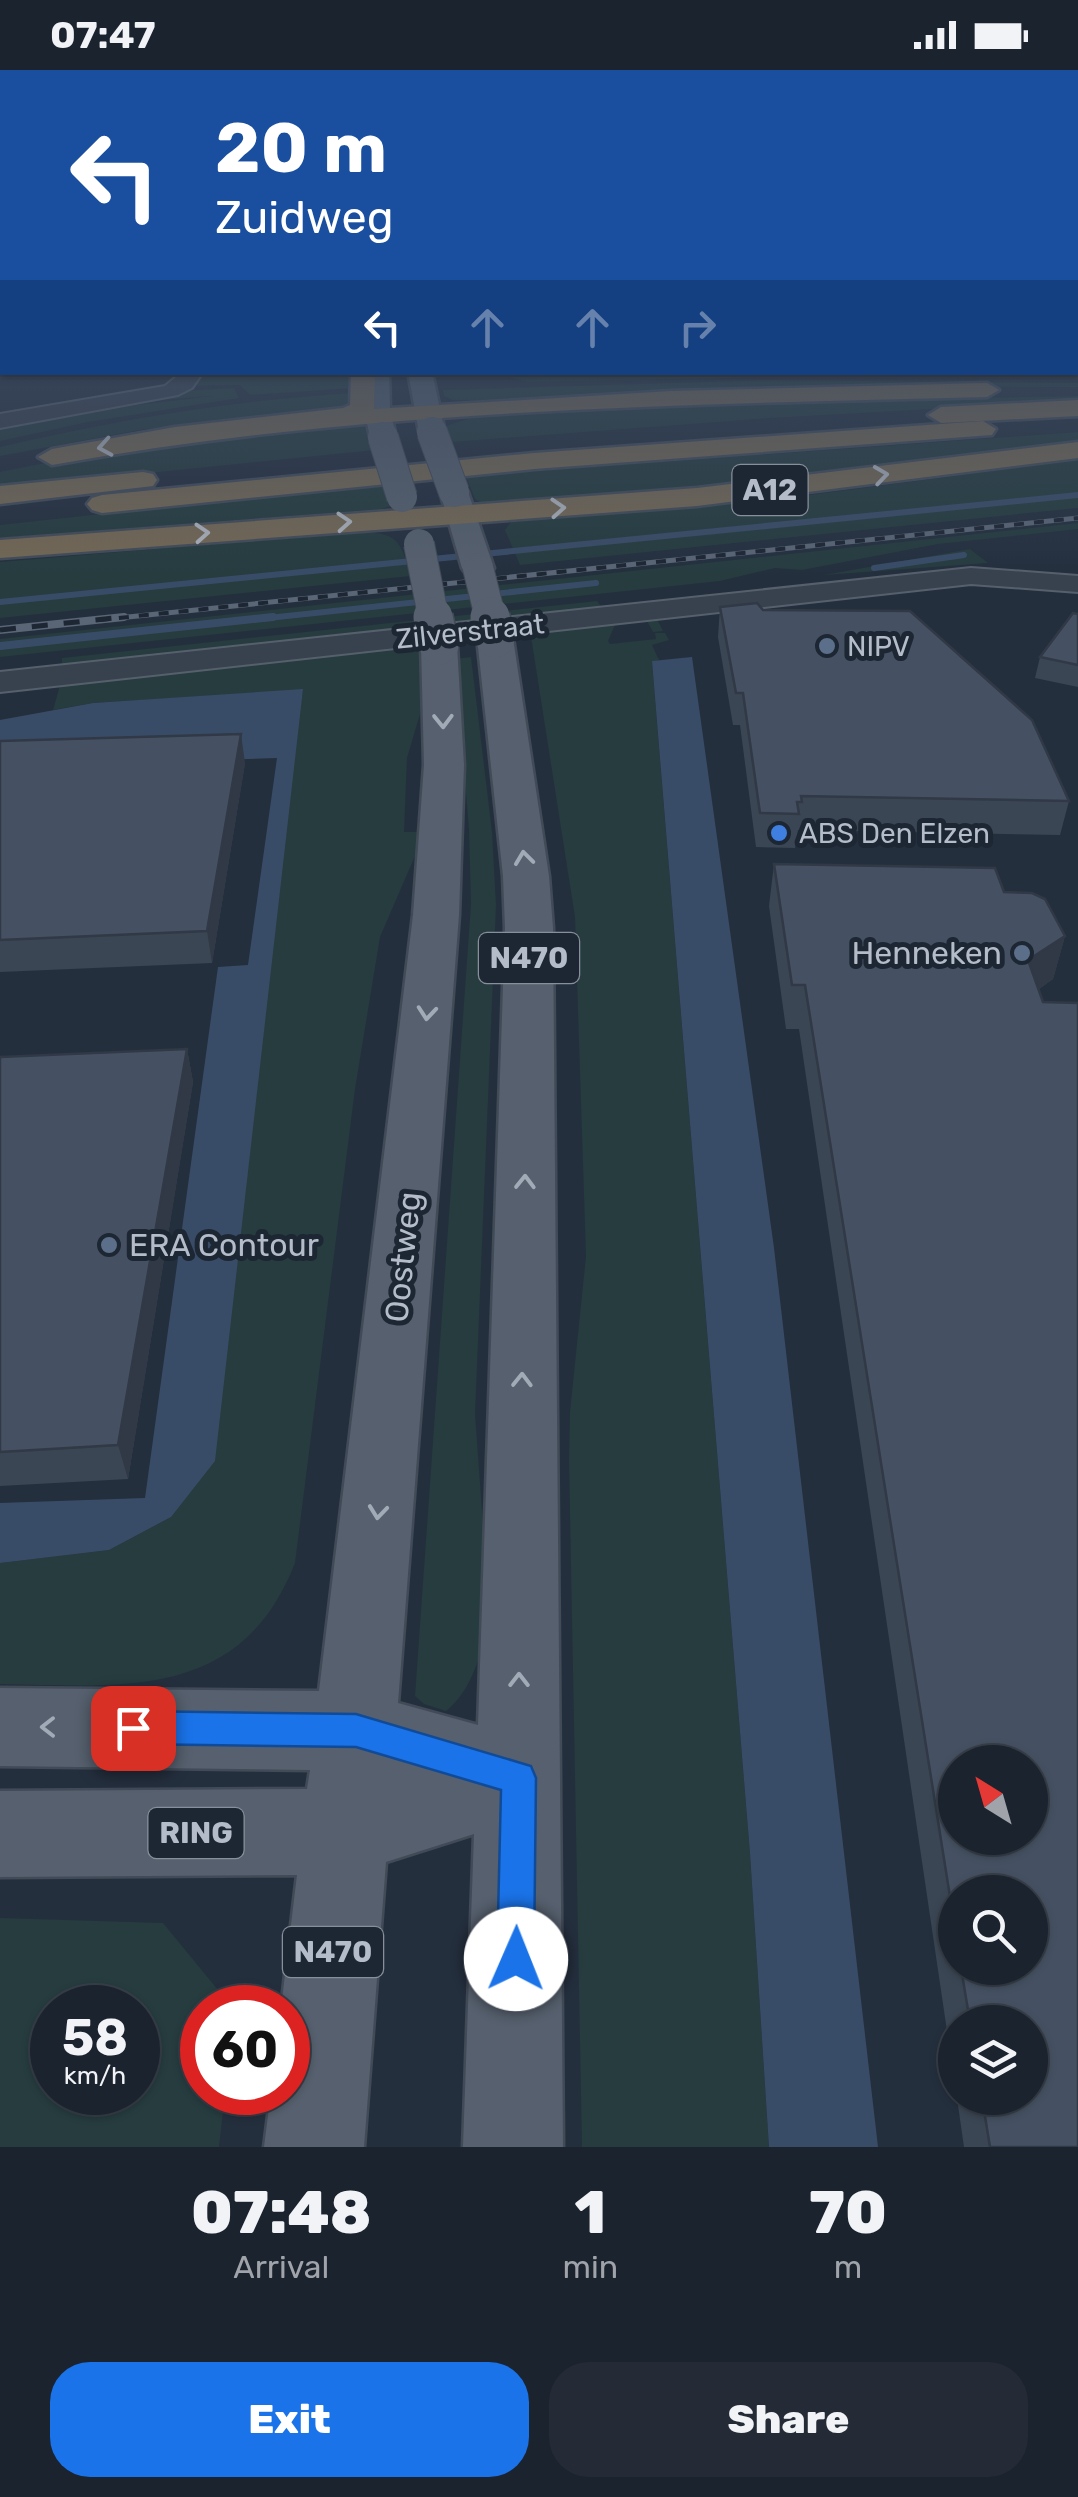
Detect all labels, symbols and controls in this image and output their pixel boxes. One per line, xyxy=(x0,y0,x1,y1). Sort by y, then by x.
text: 07:47 xyxy=(50,12,156,58)
text: 20 m xyxy=(215,107,387,190)
icon: left xyxy=(50,110,180,240)
text: Zuidweg xyxy=(215,191,394,244)
icon: left xyxy=(355,300,410,355)
icon: ahead xyxy=(460,300,515,355)
icon: ahead xyxy=(565,300,620,355)
icon: right xyxy=(670,300,725,355)
one-way arrow xyxy=(97,435,114,456)
road number: A12 xyxy=(732,465,808,515)
one-way arrow xyxy=(873,466,890,487)
one-way arrow xyxy=(550,498,566,520)
one-way arrow xyxy=(336,511,352,533)
one-way arrow xyxy=(194,522,210,544)
street label: Zilverstraat xyxy=(394,607,546,656)
place label: NIPV xyxy=(847,630,910,663)
marker: NIPV xyxy=(816,635,838,657)
one-way arrow xyxy=(433,714,454,730)
place label: ABS Den Elzen xyxy=(799,817,990,850)
marker: ABS Den Elzen xyxy=(768,822,790,844)
one-way arrow xyxy=(514,849,535,866)
road number: N470 xyxy=(479,933,579,983)
place label: Henneken xyxy=(851,934,1002,972)
marker: Henneken xyxy=(1011,942,1033,964)
one-way arrow xyxy=(417,1005,438,1021)
one-way arrow xyxy=(514,1174,536,1190)
street label: Oostweg xyxy=(377,1190,429,1324)
place label: ERA Contour xyxy=(129,1226,319,1264)
marker: ERA Contour xyxy=(98,1234,120,1256)
one-way arrow xyxy=(511,1371,533,1386)
one-way arrow xyxy=(368,1505,389,1521)
one-way arrow xyxy=(508,1672,530,1688)
pin xyxy=(91,1686,176,1771)
icon: arrive xyxy=(106,1701,161,1756)
one-way arrow xyxy=(40,1716,56,1738)
north arrow xyxy=(938,1745,1048,1855)
map controls xyxy=(938,1745,1048,2115)
road number: RING xyxy=(148,1808,244,1858)
button: search xyxy=(938,1875,1048,1985)
position arrow xyxy=(464,1907,568,2011)
road number: N470 xyxy=(283,1927,383,1977)
speed limit sign: 60 xyxy=(180,1985,310,2115)
button: layers xyxy=(938,2005,1048,2115)
text: 58 xyxy=(62,2008,128,2068)
text: km/h xyxy=(64,2061,126,2090)
text: 07:48 xyxy=(191,2177,371,2248)
text: 1 xyxy=(574,2177,606,2248)
text: 70 xyxy=(809,2177,887,2248)
text: Arrival xyxy=(233,2248,329,2286)
text: min xyxy=(562,2248,618,2286)
text: m xyxy=(834,2248,862,2286)
button: Exit xyxy=(50,2362,529,2477)
button: Share xyxy=(549,2362,1028,2477)

